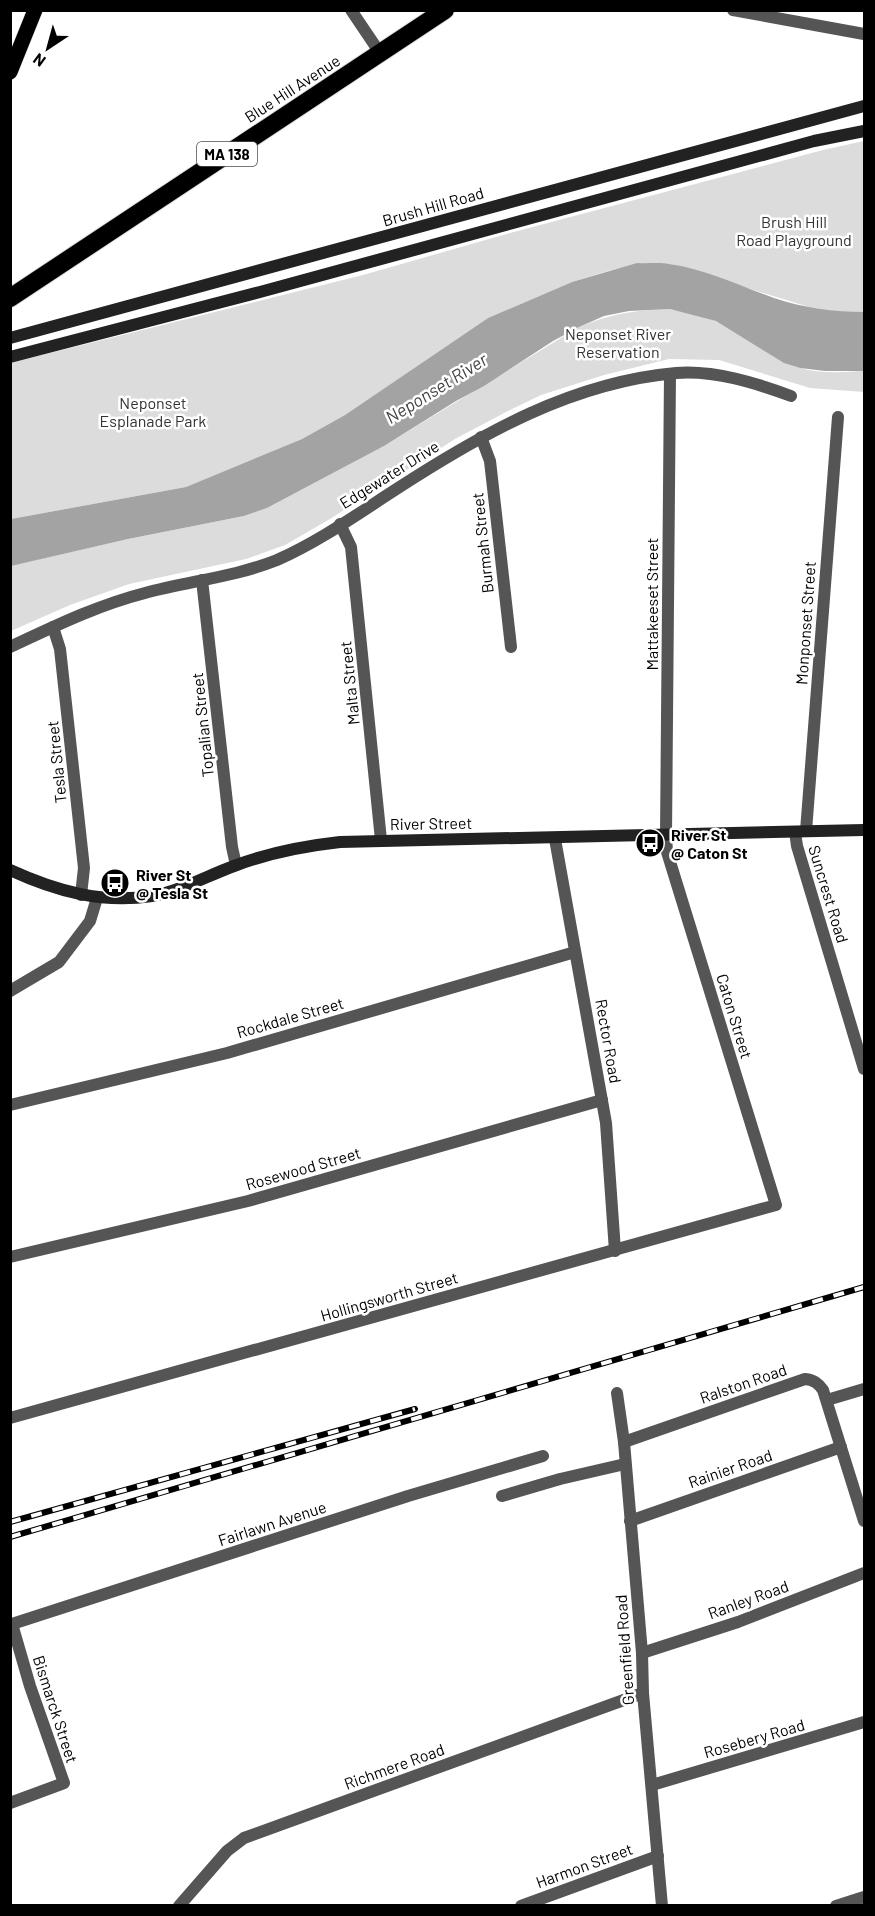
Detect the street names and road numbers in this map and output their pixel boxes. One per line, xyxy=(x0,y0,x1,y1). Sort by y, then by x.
street label: Blue Hill Avenue xyxy=(241,50,343,126)
road number: MA 138 xyxy=(197,142,257,166)
street label: Brush Hill Road xyxy=(380,182,486,230)
street label: Edgewater Drive xyxy=(336,436,442,512)
street label: Burmah Street xyxy=(467,492,497,594)
street label: Mattakeeset Street xyxy=(642,538,661,670)
street label: Monponset Street xyxy=(791,561,819,685)
street label: Malta Street xyxy=(335,640,363,726)
street label: Topalian Street xyxy=(187,672,217,778)
street label: Tesla Street xyxy=(42,720,70,804)
street label: River Street xyxy=(390,813,472,833)
street label: Suncrest Road xyxy=(805,843,853,945)
street label: Caton Street xyxy=(713,971,757,1061)
street label: Rockdale Street xyxy=(234,993,346,1041)
street label: Rector Road xyxy=(592,997,626,1085)
street label: Rosewood Street xyxy=(243,1142,363,1194)
street label: Hollingsworth Street xyxy=(318,1267,460,1325)
street label: Ralston Road xyxy=(697,1359,789,1407)
street label: Rainier Road xyxy=(685,1445,775,1491)
street label: Fairlawn Avenue xyxy=(216,1497,328,1549)
street label: Ranley Road xyxy=(705,1576,791,1622)
street label: Greenfield Road xyxy=(611,1594,637,1706)
street label: Bismarck Street xyxy=(30,1653,82,1765)
street label: Rosebery Road xyxy=(701,1715,807,1761)
street label: Richmere Road xyxy=(341,1739,447,1793)
street label: Harmon Street xyxy=(533,1839,635,1891)

